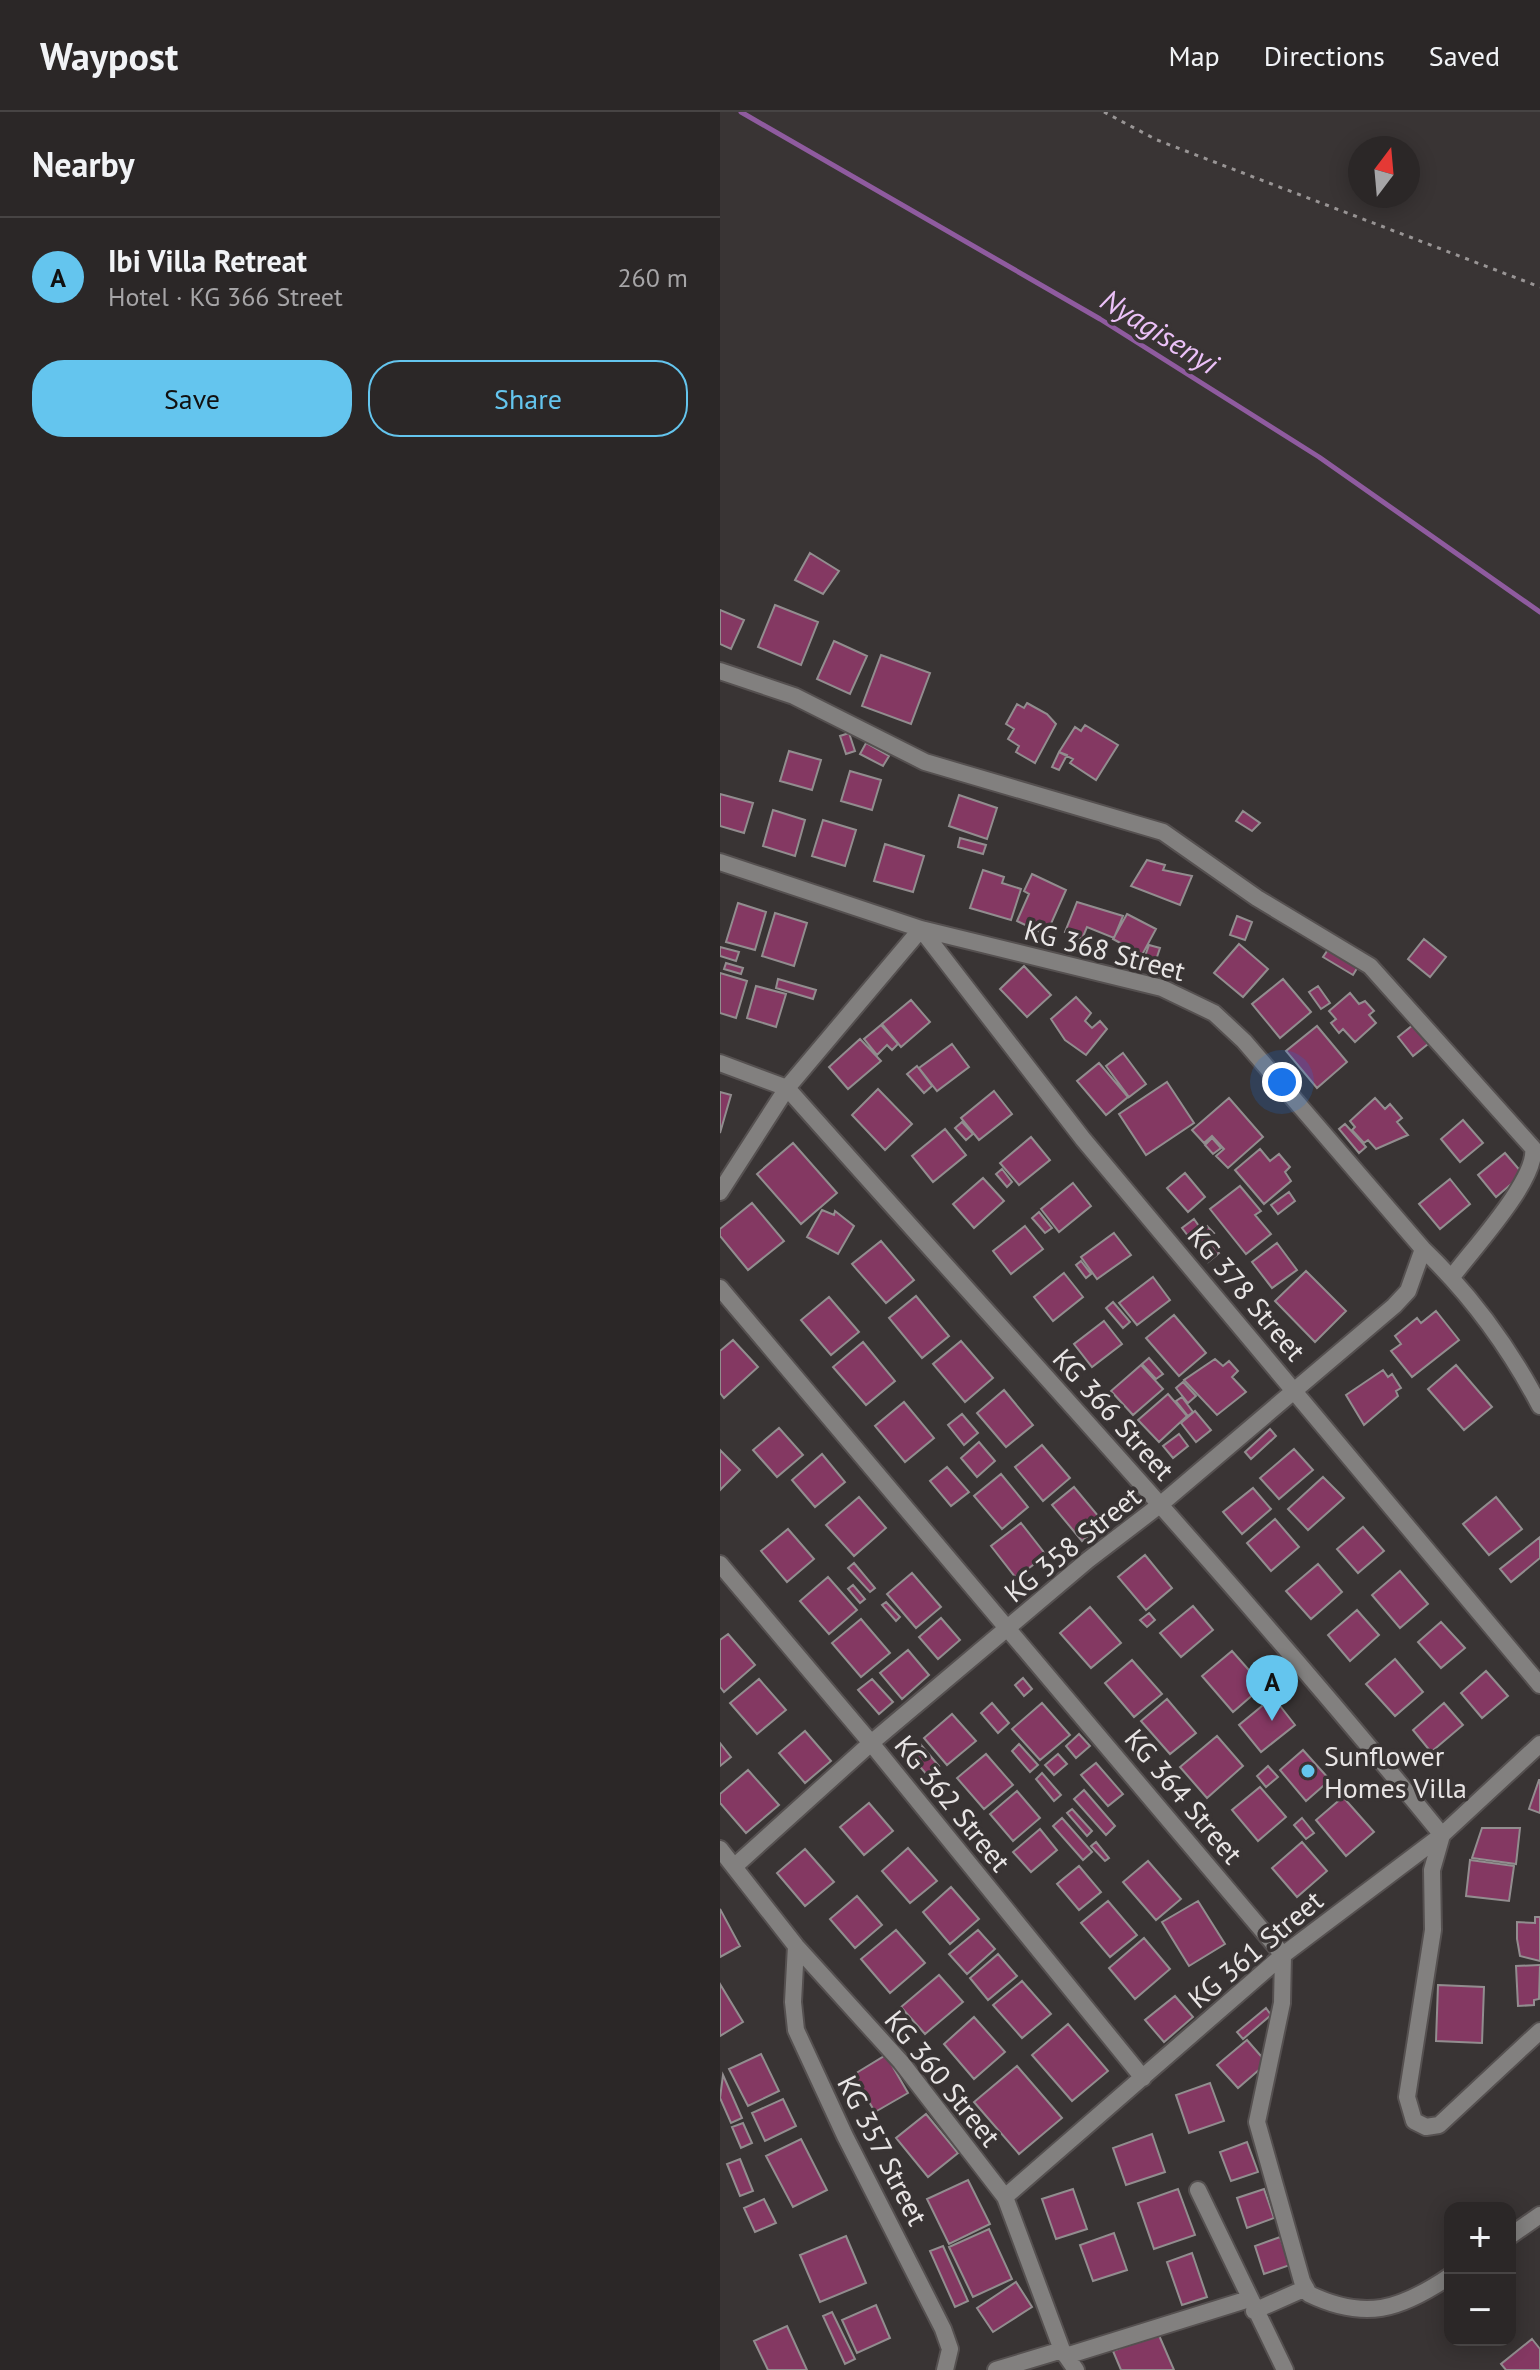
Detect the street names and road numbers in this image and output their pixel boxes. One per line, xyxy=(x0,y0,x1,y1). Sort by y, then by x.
street label: KG 368 Street xyxy=(1020,911,1190,989)
street label: KG 378 Street xyxy=(1180,1218,1315,1369)
street label: KG 366 Street xyxy=(1045,1340,1183,1488)
street label: KG 358 Street xyxy=(996,1477,1148,1610)
street label: KG 364 Street xyxy=(1117,1721,1252,1872)
street label: KG 362 Street xyxy=(887,1727,1020,1879)
street label: KG 361 Street xyxy=(1180,1881,1331,2016)
street label: KG 360 Street xyxy=(877,2002,1010,2154)
street label: KG 357 Street xyxy=(829,2069,937,2232)

